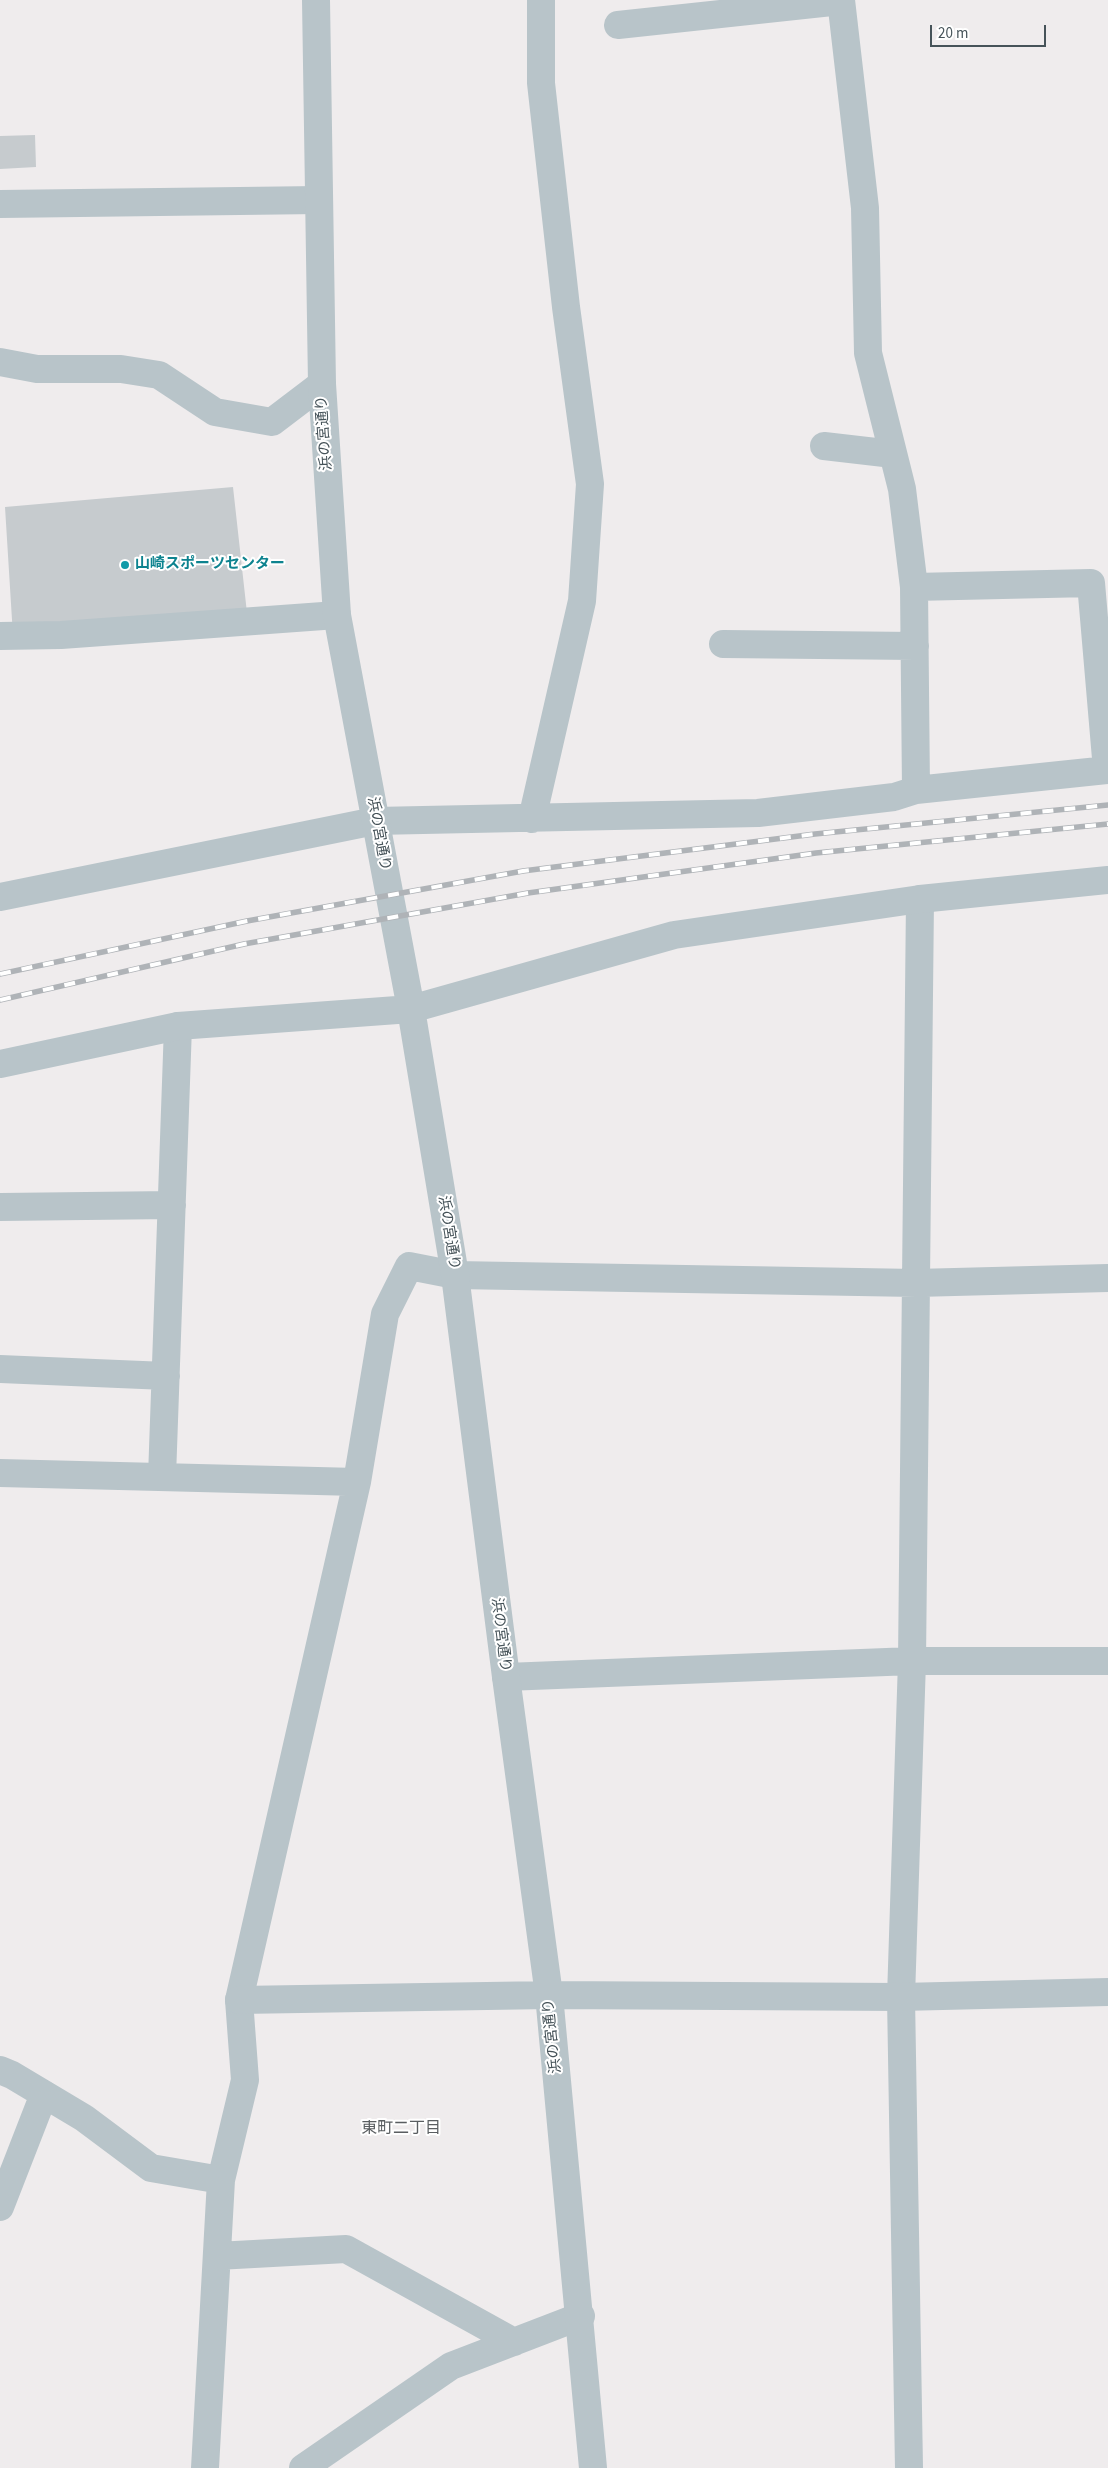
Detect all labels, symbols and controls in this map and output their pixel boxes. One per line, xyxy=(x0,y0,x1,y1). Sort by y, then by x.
scale bar xyxy=(933,15,1049,47)
text: 20 m xyxy=(938,23,968,44)
street label: 浜の宮通り xyxy=(313,395,337,471)
place label: 山崎スポーツセンター xyxy=(135,556,285,574)
marker: 山崎スポーツセンター xyxy=(119,559,131,571)
street label: 浜の宮通り xyxy=(363,796,393,872)
street label: 浜の宮通り xyxy=(433,1195,463,1271)
street label: 浜の宮通り xyxy=(486,1597,514,1673)
street label: 浜の宮通り xyxy=(540,1998,566,2074)
district label: 東町二丁目 xyxy=(361,2119,441,2139)

